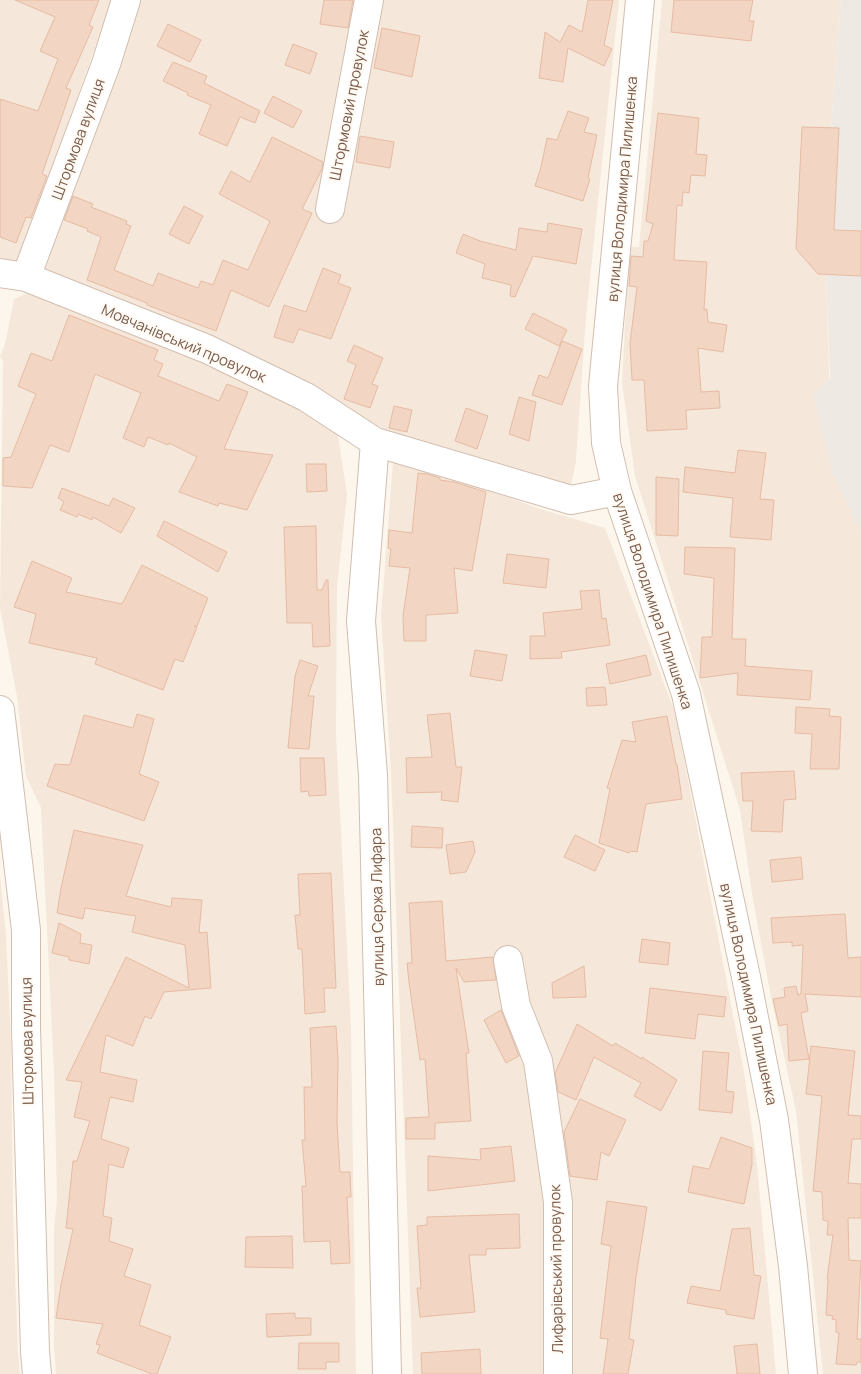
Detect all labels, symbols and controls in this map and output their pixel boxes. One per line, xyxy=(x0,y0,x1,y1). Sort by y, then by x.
street label: Штормовий провулок xyxy=(324,27,374,182)
street label: Штормова вулиця xyxy=(46,75,110,203)
street label: вулиця Володимира Пилишенка xyxy=(602,75,642,303)
street label: Мовчанівський провулок xyxy=(98,299,270,387)
street label: вулиця Володимира Пилишенка xyxy=(608,490,698,712)
street label: вулиця Сержа Лифара xyxy=(365,828,389,986)
street label: вулиця Володимира Пилишенка xyxy=(715,881,783,1107)
street label: Штормова вулиця xyxy=(15,977,39,1105)
street label: Лифарівський провулок xyxy=(544,1184,568,1354)

